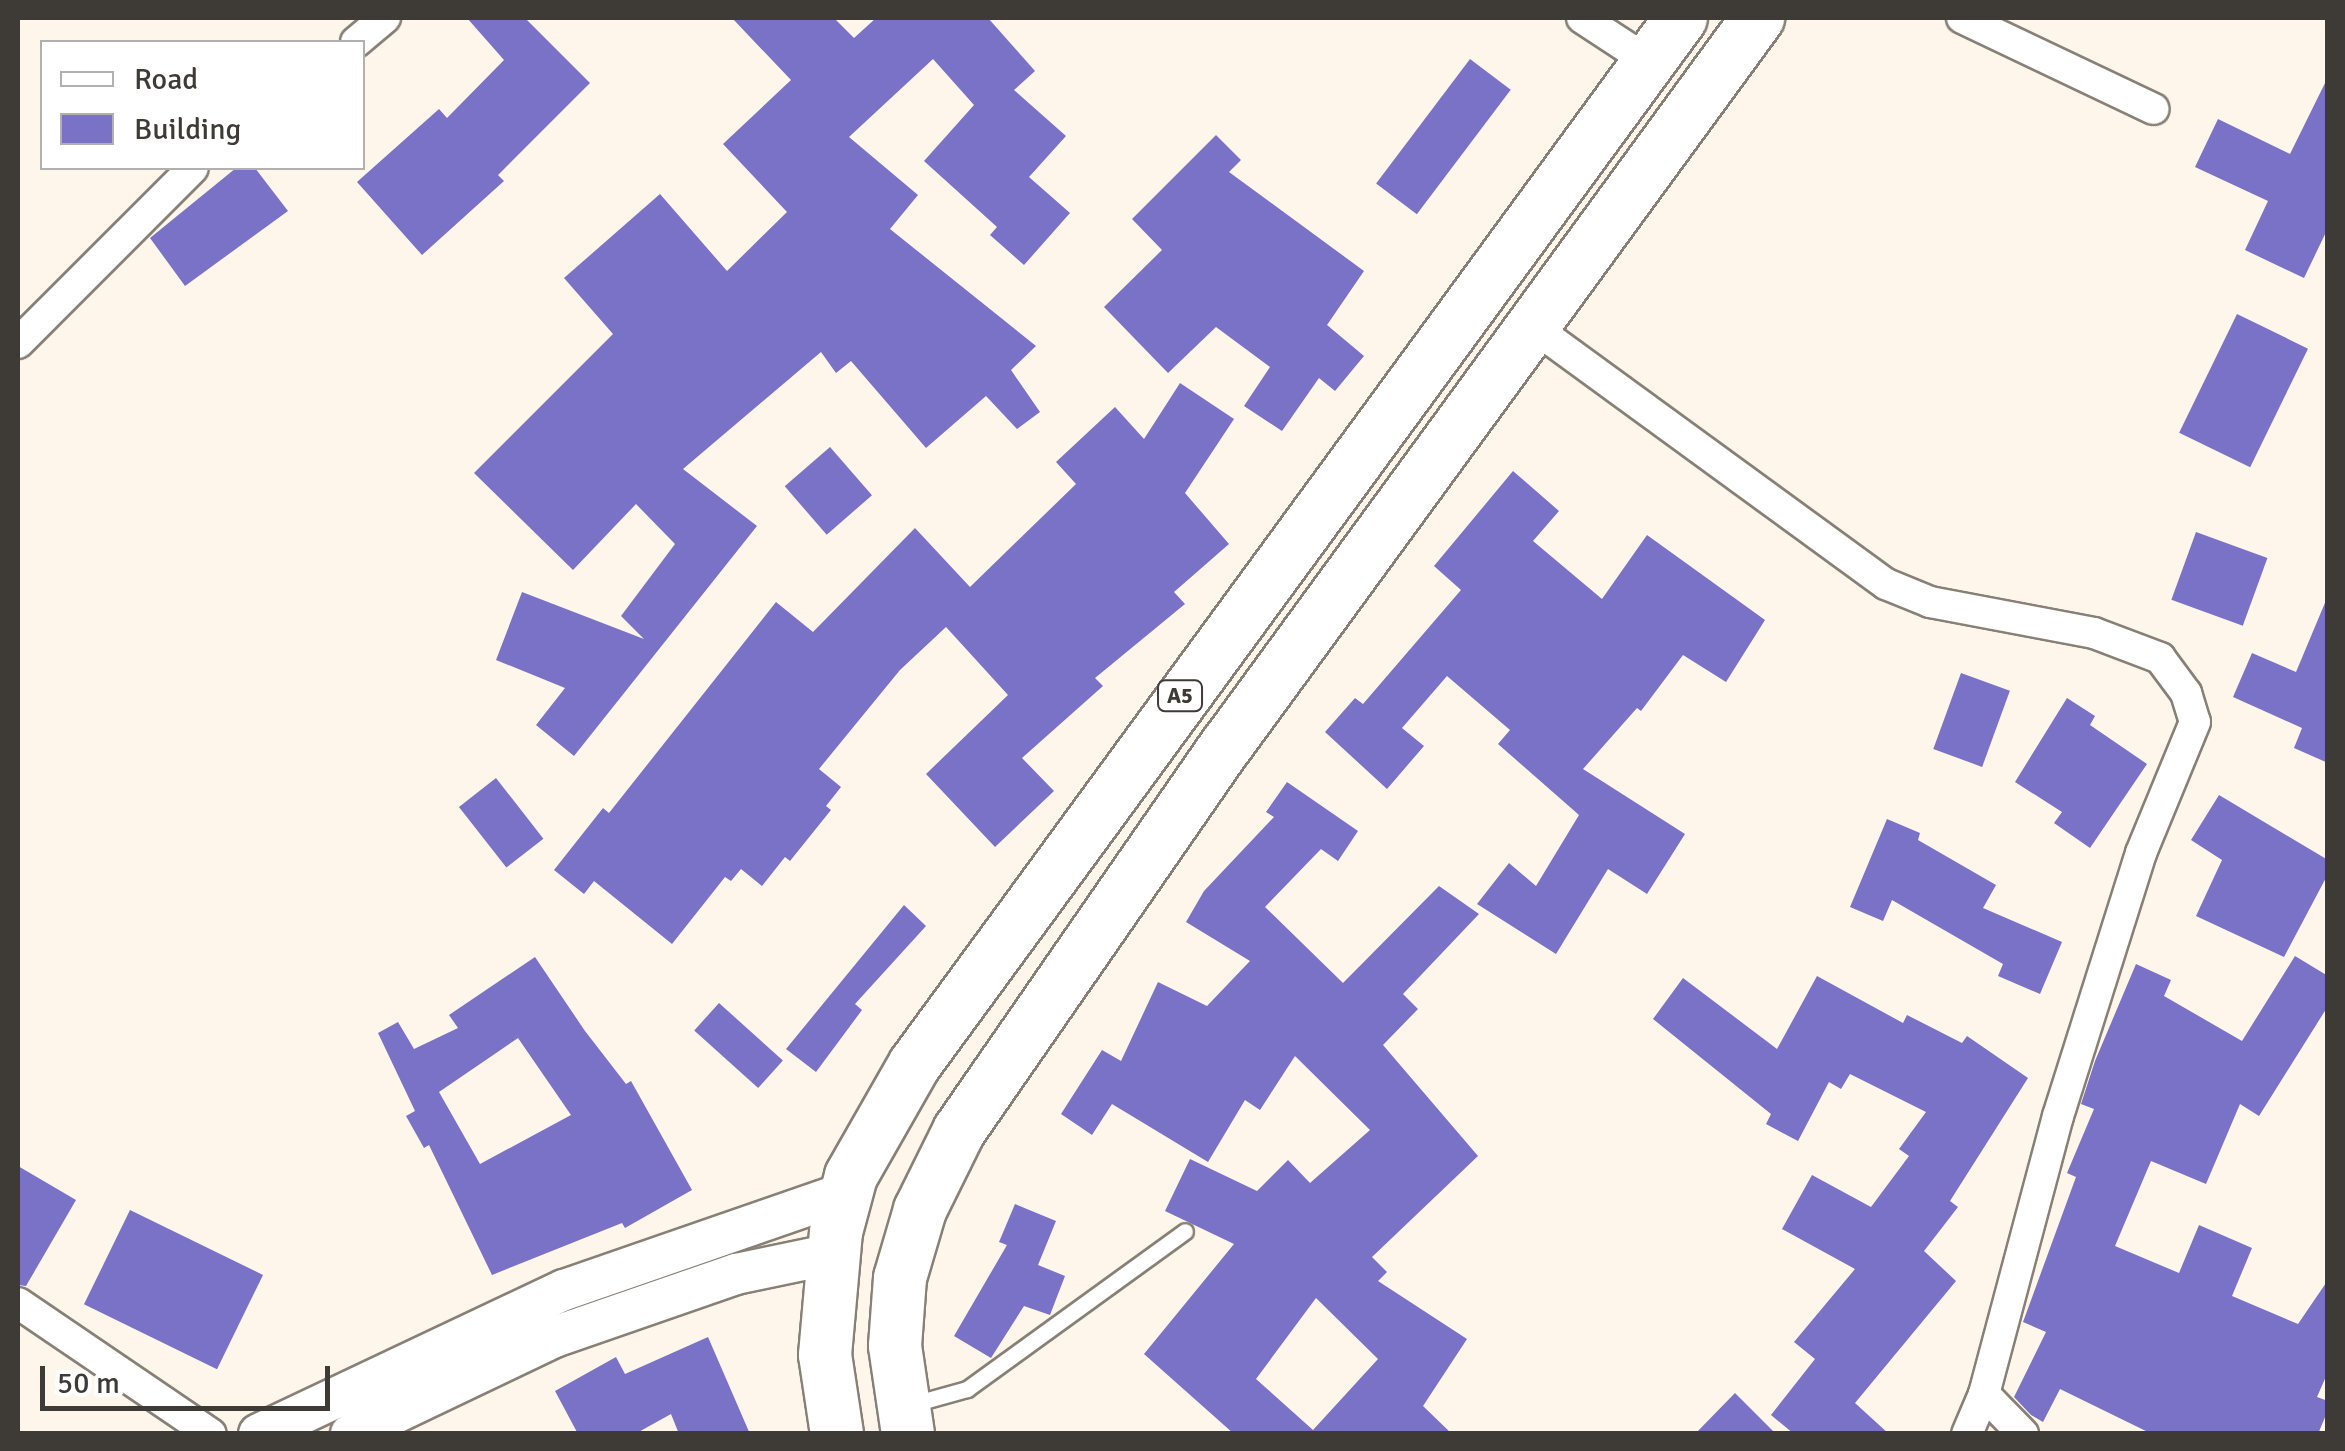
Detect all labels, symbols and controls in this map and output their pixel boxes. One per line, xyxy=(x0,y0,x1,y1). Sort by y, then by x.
legend xyxy=(40,40,365,170)
text: Road xyxy=(134,61,198,98)
text: Building xyxy=(134,111,241,148)
road number: A5 xyxy=(1155,679,1205,713)
scale bar xyxy=(45,1346,335,1408)
text: 50 m xyxy=(57,1365,120,1402)

